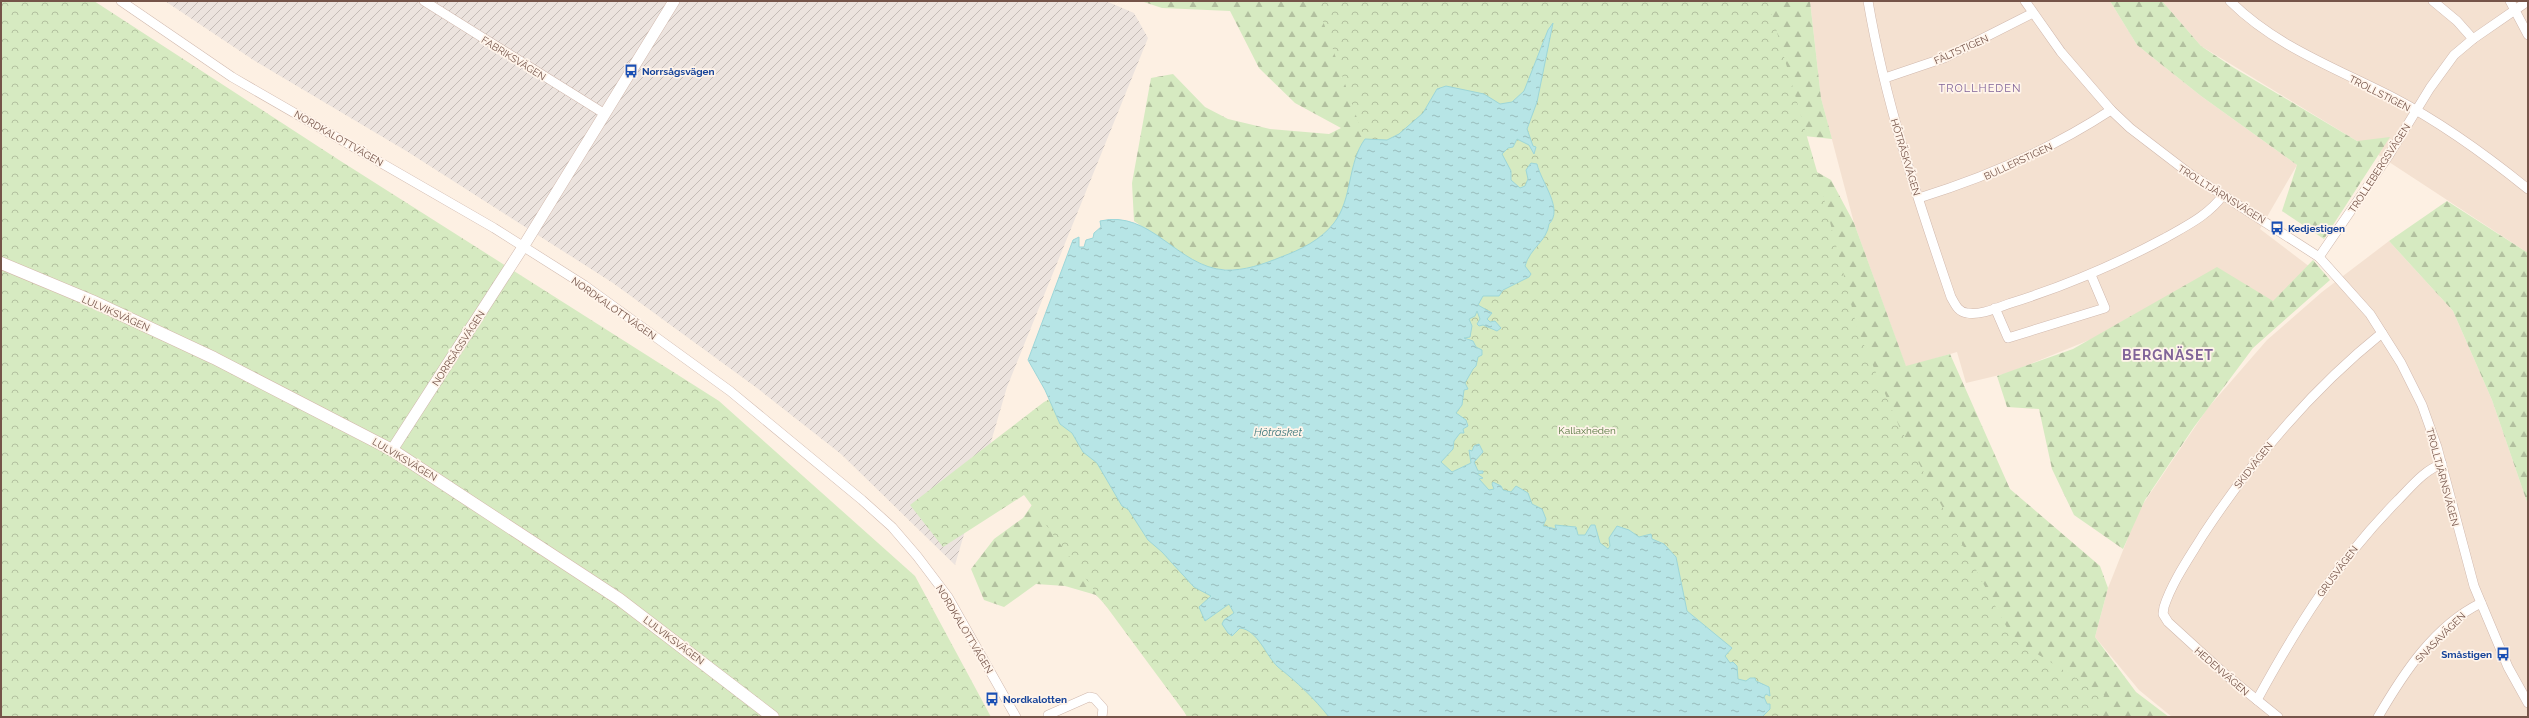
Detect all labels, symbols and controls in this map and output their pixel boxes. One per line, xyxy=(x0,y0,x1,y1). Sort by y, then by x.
street label: FÄLTSTIGEN xyxy=(1932,33,1990,66)
street label: FABRIKSVÄGEN xyxy=(480,34,548,83)
bus stop icon: Norrsågsvägen xyxy=(623,63,639,79)
place label: Norrsågsvägen xyxy=(642,66,715,77)
street label: TROLLSTIGEN xyxy=(2347,73,2412,114)
district label: TROLLHEDEN xyxy=(1939,82,2021,95)
street label: NORDKALOTTVÄGEN xyxy=(292,108,385,168)
street label: HÖTRÄSKVÄGEN xyxy=(1889,117,1922,197)
street label: TROLLEBERGSVÄGEN xyxy=(2347,122,2412,215)
street label: BULLERSTIGEN xyxy=(1982,141,2054,182)
street label: TROLLTJÄRNSVÄGEN xyxy=(2176,163,2267,226)
bus stop icon: Kedjestigen xyxy=(2269,220,2285,236)
place label: Kedjestigen xyxy=(2288,223,2345,234)
street label: NORDKALOTTVÄGEN xyxy=(569,275,658,342)
street label: LULVIKSVÄGEN xyxy=(80,294,151,333)
street label: NORRSÅGSVÄGEN xyxy=(430,309,487,388)
district label: BERGNÄSET xyxy=(2122,346,2214,363)
park label: Kallaxheden xyxy=(1558,425,1616,436)
water label: Höträsket xyxy=(1254,426,1302,439)
street label: TROLLTJÄRNSVÄGEN xyxy=(2424,427,2461,527)
street label: LULVIKSVÄGEN xyxy=(371,436,439,483)
street label: SKIDVÄGEN xyxy=(2232,440,2275,491)
street label: GRUSVÄGEN xyxy=(2315,544,2360,599)
street label: NORDKALOTTVÄGEN xyxy=(934,583,995,675)
street label: SNASAVÄGEN xyxy=(2413,610,2468,665)
street label: LULVIKSVÄGEN xyxy=(641,614,706,667)
street label: HEDENVÄGEN xyxy=(2192,645,2251,698)
bus stop icon: Småstigen xyxy=(2495,646,2511,662)
place label: Småstigen xyxy=(2441,649,2492,660)
bus stop icon: Nordkalotten xyxy=(984,691,1000,707)
place label: Nordkalotten xyxy=(1003,694,1067,705)

